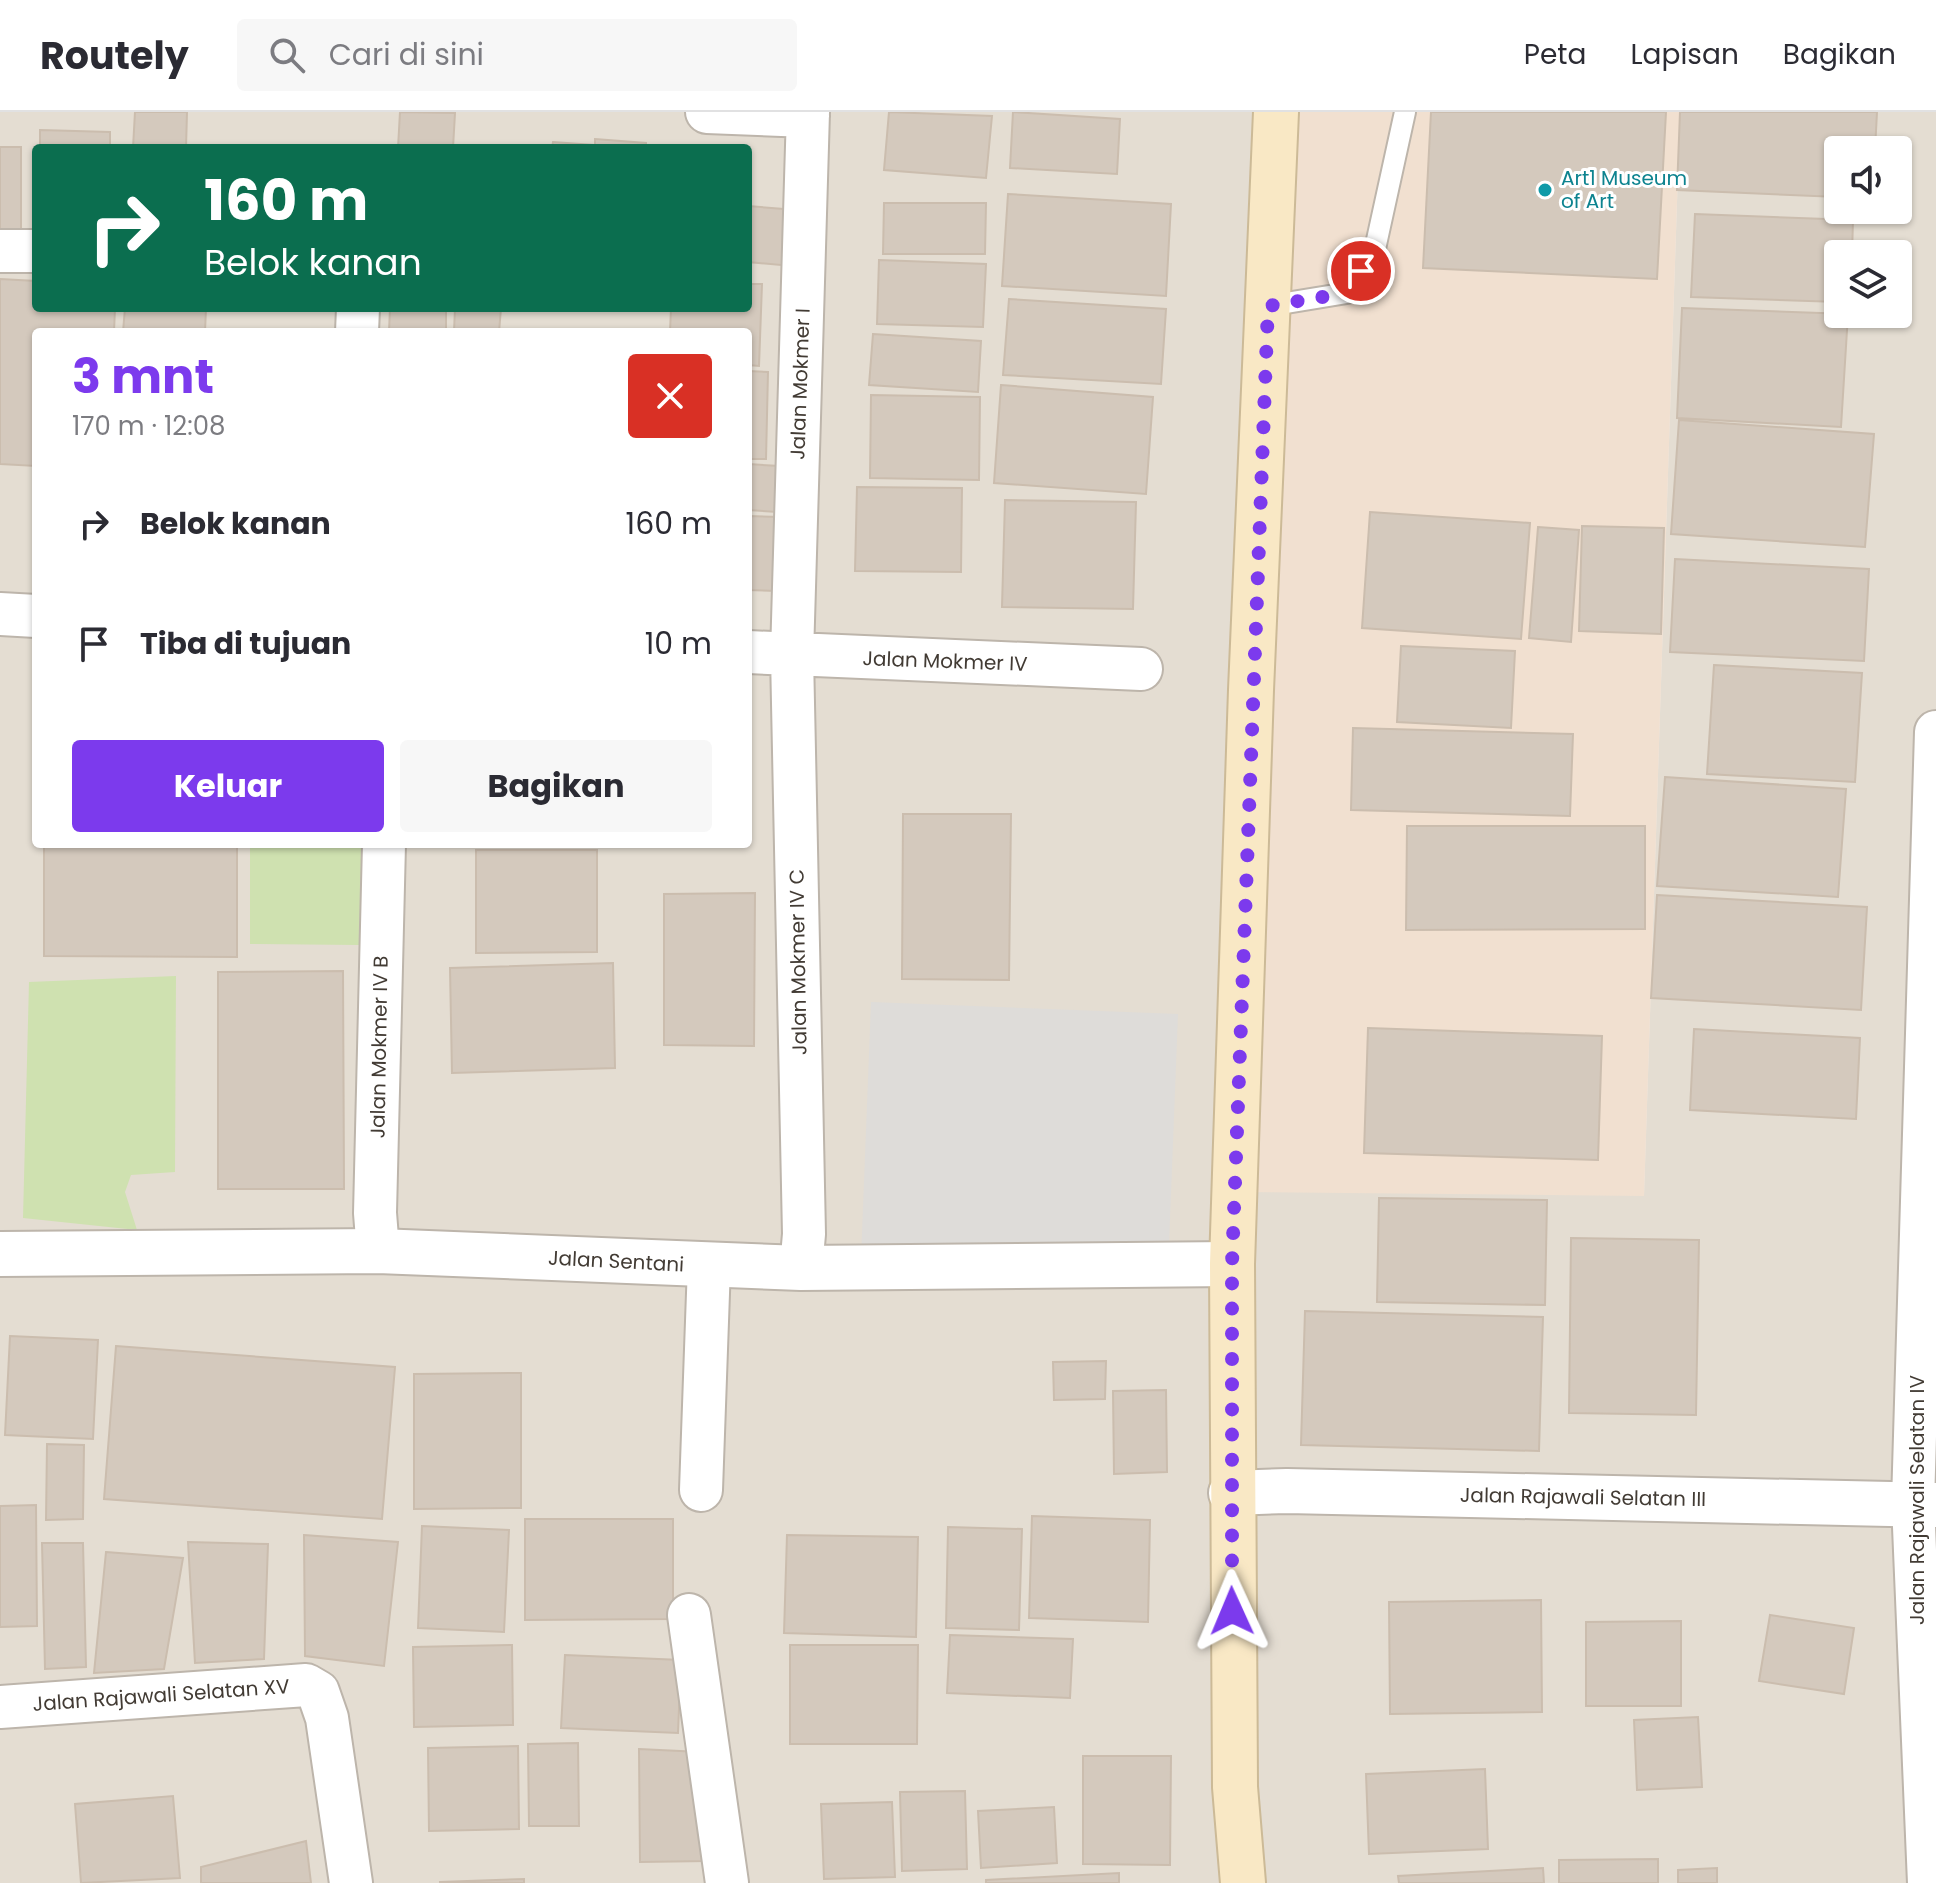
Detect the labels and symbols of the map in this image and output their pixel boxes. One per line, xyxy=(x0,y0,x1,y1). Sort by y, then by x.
place label: Art1 Museum of Art xyxy=(1561,164,1687,215)
marker: Art1 Museum of Art xyxy=(1536,181,1554,199)
pin xyxy=(1327,237,1395,305)
street label: Jalan Mokmer I xyxy=(783,308,817,460)
street label: Jalan Mokmer IV xyxy=(862,644,1029,678)
street label: Jalan Mokmer IV C xyxy=(782,869,814,1055)
street label: Jalan Mokmer IV B xyxy=(363,955,395,1139)
street label: Jalan Sentani xyxy=(547,1243,685,1279)
street label: Jalan Rajawali Selatan IV xyxy=(1903,1375,1931,1625)
street label: Jalan Rajawali Selatan III xyxy=(1460,1481,1706,1513)
position arrow xyxy=(1190,1569,1274,1653)
street label: Jalan Rajawali Selatan XV xyxy=(32,1672,291,1718)

